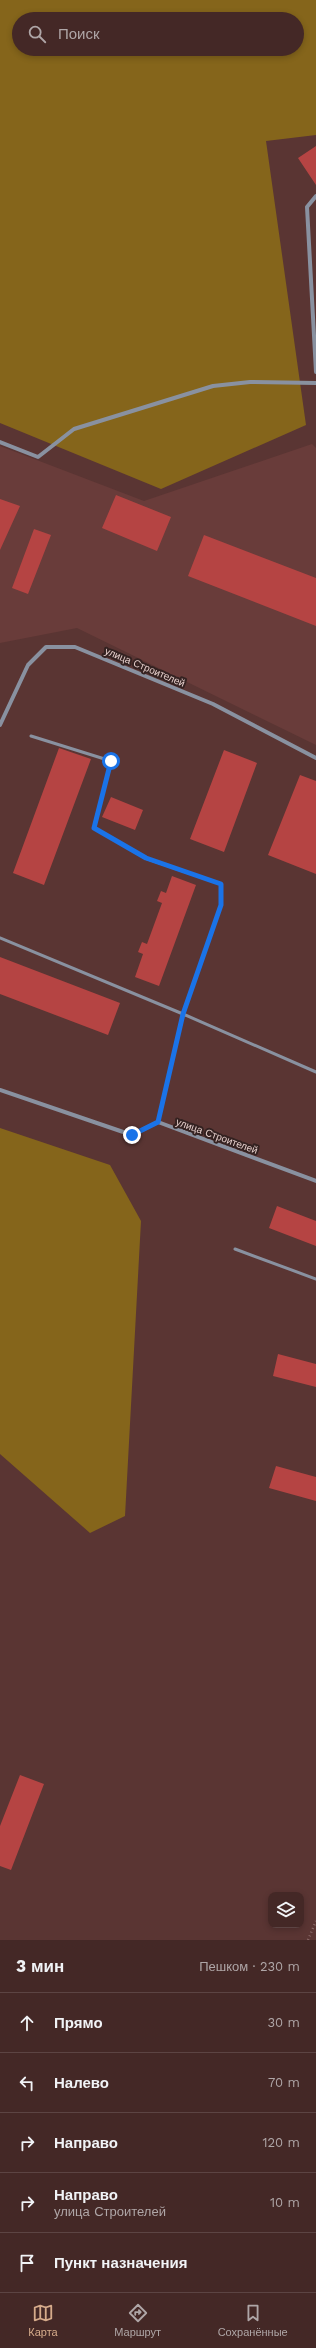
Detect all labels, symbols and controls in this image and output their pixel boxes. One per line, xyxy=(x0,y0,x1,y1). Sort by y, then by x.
search box xyxy=(12,12,304,56)
icon: search xyxy=(26,23,48,45)
text: Поиск xyxy=(58,25,100,43)
street label: улица Строителей xyxy=(103,645,187,689)
route start xyxy=(102,752,120,770)
street label: улица Строителей xyxy=(175,1116,259,1156)
route end xyxy=(123,1126,141,1144)
map controls xyxy=(268,1892,304,1928)
button: layers xyxy=(268,1892,304,1928)
text: 3 мин xyxy=(16,1956,64,1976)
text: Пешком · 230 m xyxy=(199,1959,300,1974)
icon: ahead xyxy=(16,2012,38,2034)
text: Прямо xyxy=(54,2014,103,2032)
text: 30 m xyxy=(268,2015,300,2030)
icon: left xyxy=(16,2072,38,2094)
text: Налево xyxy=(54,2074,109,2092)
text: 70 m xyxy=(268,2075,300,2090)
icon: right xyxy=(16,2132,38,2154)
text: Направо xyxy=(54,2134,118,2152)
text: 120 m xyxy=(262,2135,300,2150)
text: Направо xyxy=(54,2186,118,2204)
icon: right xyxy=(16,2192,38,2214)
text: 10 m xyxy=(270,2195,300,2210)
text: улица Строителей xyxy=(54,2204,166,2219)
icon: arrive xyxy=(16,2252,38,2274)
text: Пункт назначения xyxy=(54,2254,187,2272)
tab: Карта xyxy=(28,2302,58,2339)
tab: Маршрут xyxy=(114,2302,161,2339)
tab: Сохранённые xyxy=(218,2302,288,2339)

